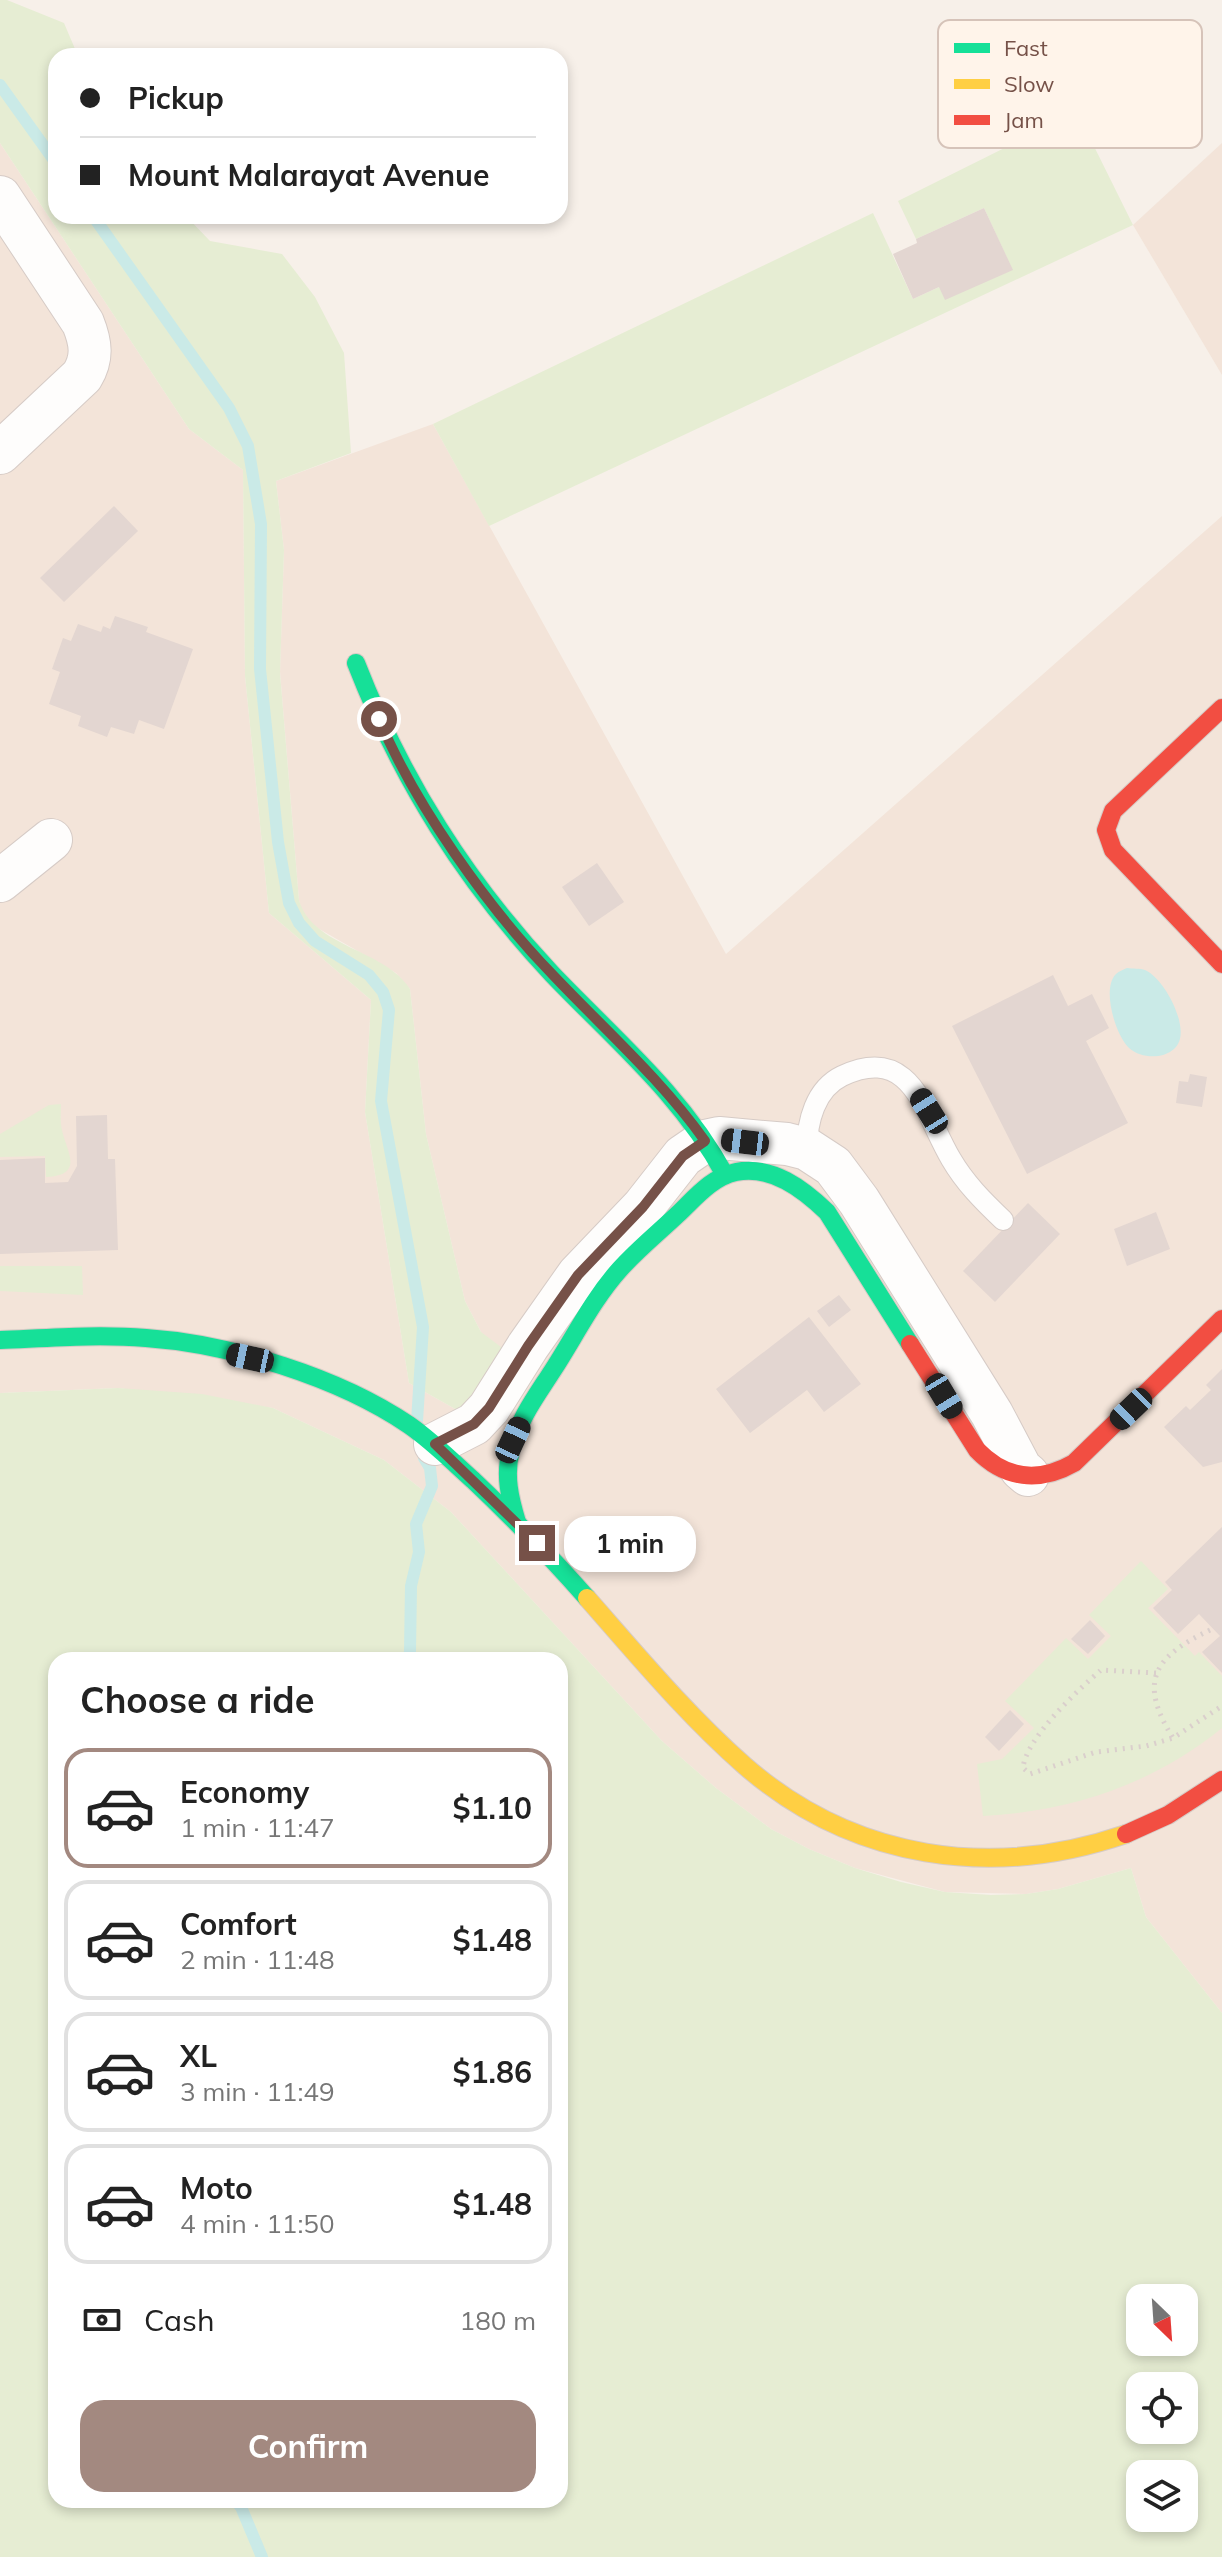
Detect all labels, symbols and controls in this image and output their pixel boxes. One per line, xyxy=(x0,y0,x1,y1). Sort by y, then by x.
legend xyxy=(938,20,1202,148)
text: Fast xyxy=(1004,34,1048,62)
text: Slow xyxy=(1004,70,1054,98)
text: Pickup xyxy=(128,79,224,117)
text: Jam xyxy=(1004,106,1044,134)
text: Mount Malarayat Avenue xyxy=(128,156,489,194)
route start xyxy=(361,701,397,737)
car xyxy=(906,1084,952,1138)
car xyxy=(720,1127,770,1157)
car xyxy=(224,1341,276,1375)
car xyxy=(921,1369,967,1423)
car xyxy=(1105,1384,1157,1434)
car xyxy=(492,1413,534,1467)
callout: 1 min xyxy=(565,1515,697,1571)
route end xyxy=(519,1525,555,1561)
text: 1 min xyxy=(596,1527,664,1560)
text: Choose a ride xyxy=(80,1677,314,1722)
icon: car xyxy=(84,1772,156,1844)
text: Economy xyxy=(180,1773,309,1811)
text: $1.10 xyxy=(453,1789,532,1827)
text: 1 min · 11:47 xyxy=(180,1811,335,1844)
icon: car xyxy=(84,1904,156,1976)
text: Comfort xyxy=(180,1905,297,1943)
text: $1.48 xyxy=(453,1921,532,1959)
text: 2 min · 11:48 xyxy=(180,1943,335,1976)
icon: car xyxy=(84,2036,156,2108)
text: XL xyxy=(180,2037,217,2075)
text: $1.86 xyxy=(453,2053,532,2091)
text: 3 min · 11:49 xyxy=(180,2075,335,2108)
icon: car xyxy=(84,2168,156,2240)
text: Moto xyxy=(180,2169,253,2207)
text: $1.48 xyxy=(453,2185,532,2223)
text: 4 min · 11:50 xyxy=(180,2207,335,2240)
north arrow xyxy=(1126,2284,1198,2356)
map controls xyxy=(1126,2284,1198,2532)
icon: cash xyxy=(80,2298,124,2342)
text: Cash xyxy=(144,2301,215,2339)
text: 180 m xyxy=(460,2304,536,2337)
button: locate xyxy=(1126,2372,1198,2444)
button: Confirm xyxy=(80,2400,536,2492)
button: layers xyxy=(1126,2460,1198,2532)

